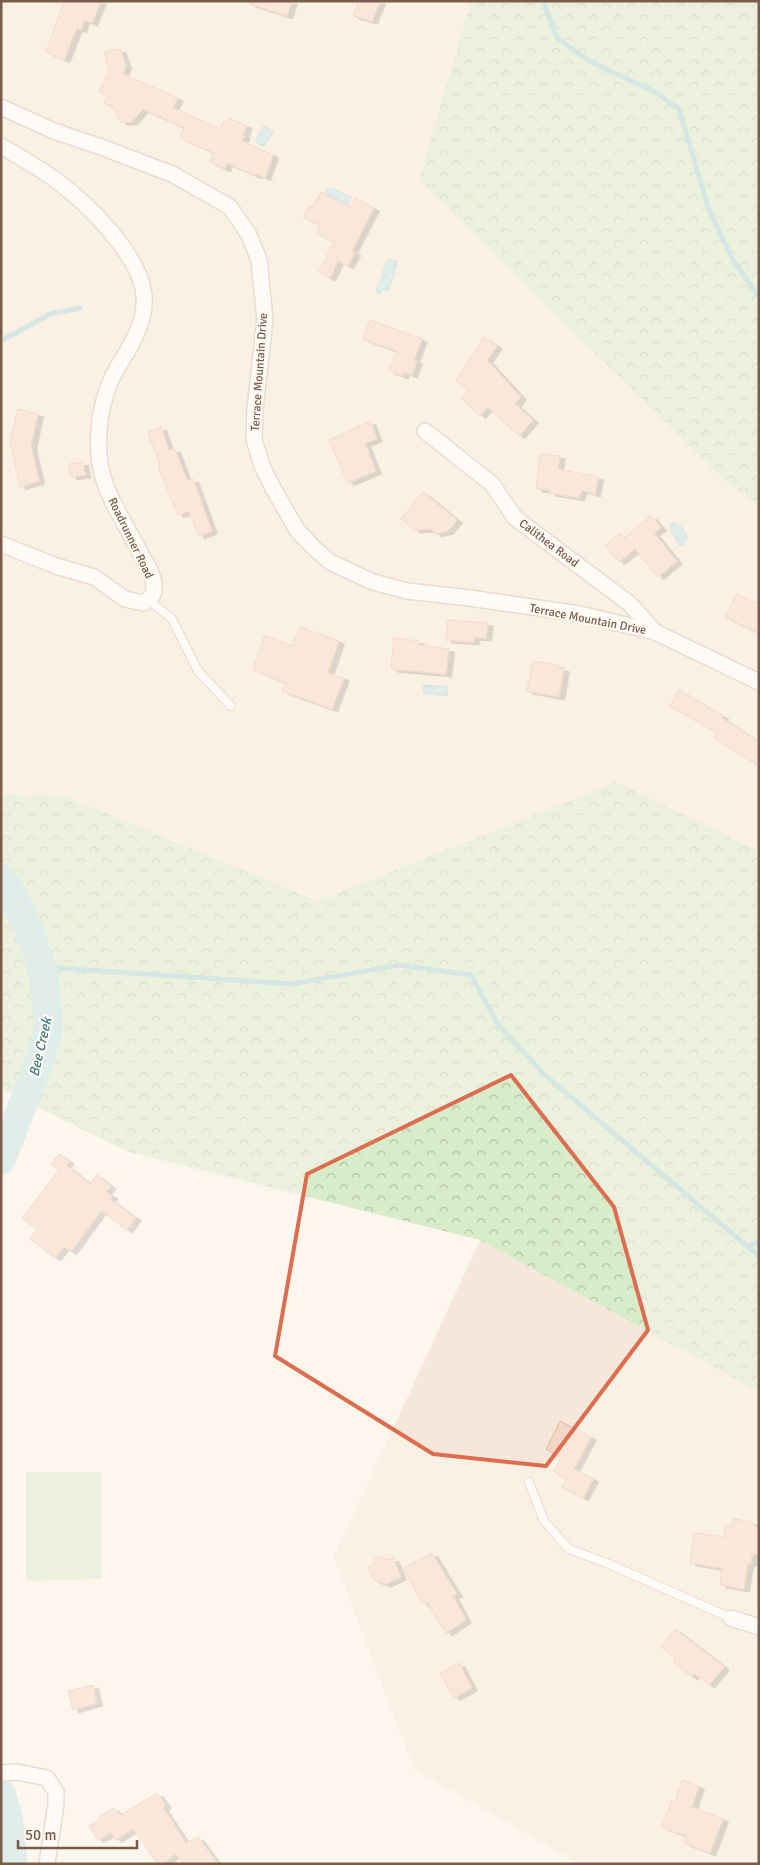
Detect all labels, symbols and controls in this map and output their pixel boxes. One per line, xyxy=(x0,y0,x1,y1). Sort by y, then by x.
street label: Terrace Mountain Drive xyxy=(248,312,271,432)
street label: Roadrunner Road xyxy=(104,495,157,581)
street label: Calithea Road xyxy=(516,516,582,571)
street label: Terrace Mountain Drive xyxy=(528,601,648,638)
water label: Bee Creek xyxy=(25,1014,56,1078)
scale bar xyxy=(18,1818,136,1850)
text: 50 m xyxy=(25,1826,56,1844)

